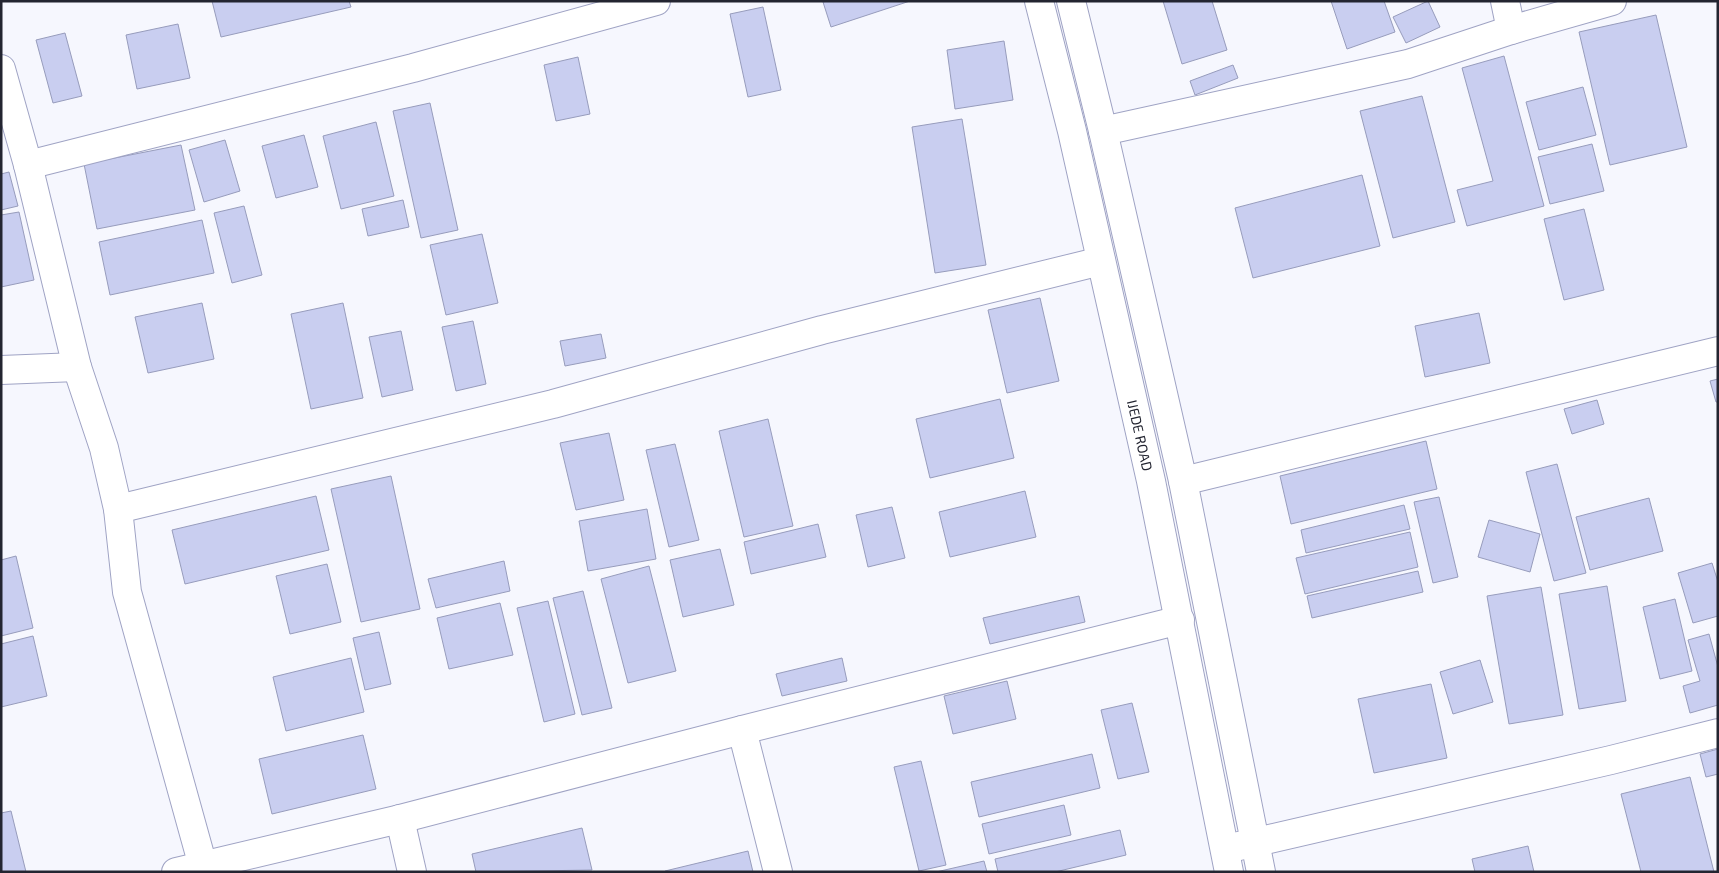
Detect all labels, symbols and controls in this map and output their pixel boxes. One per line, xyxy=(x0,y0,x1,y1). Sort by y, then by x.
street label: IJEDE ROAD xyxy=(1124,398,1157,472)

